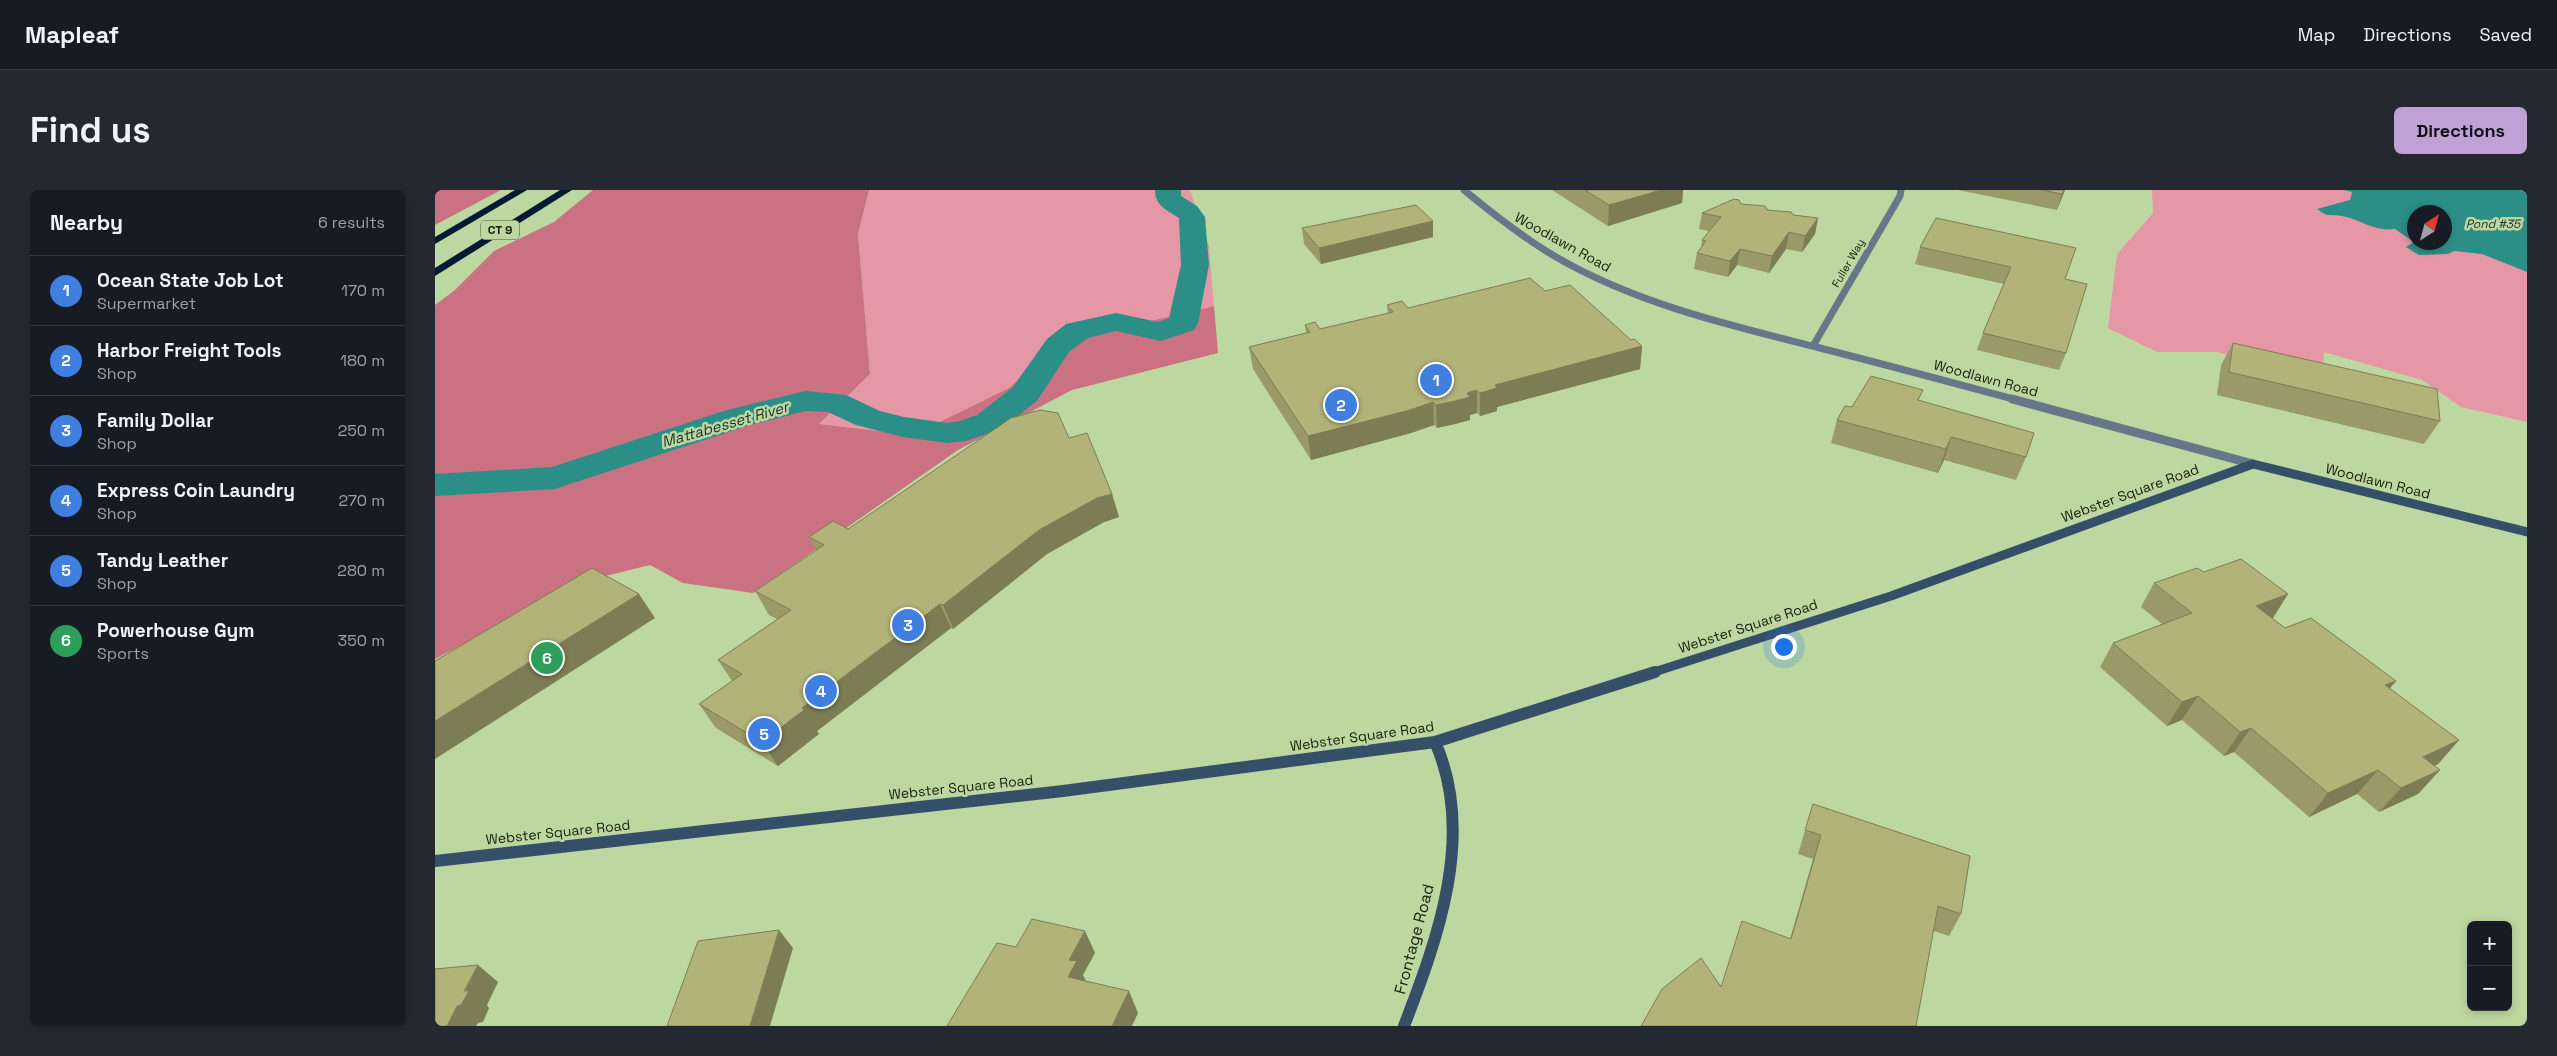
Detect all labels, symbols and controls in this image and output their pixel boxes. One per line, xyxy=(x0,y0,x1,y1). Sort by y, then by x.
text: Mapleaf xyxy=(25,19,119,50)
text: Map xyxy=(2298,23,2335,46)
text: Directions xyxy=(2363,23,2452,46)
text: Saved xyxy=(2480,23,2532,46)
button: Directions xyxy=(2394,107,2527,154)
text: Find us xyxy=(30,108,151,152)
north arrow xyxy=(2407,205,2452,250)
street label: Woodlawn Road xyxy=(1512,208,1614,276)
text: Nearby xyxy=(50,209,123,236)
text: 6 results xyxy=(318,212,385,233)
water label: Pond #35 xyxy=(2466,216,2522,232)
road number: CT 9 xyxy=(481,220,519,240)
street label: Fuller Way xyxy=(1828,236,1868,290)
text: Ocean State Job Lot xyxy=(97,268,284,293)
text: 1 xyxy=(62,280,70,301)
text: 170 m xyxy=(341,280,385,301)
text: Supermarket xyxy=(97,293,196,314)
text: Harbor Freight Tools xyxy=(97,338,282,363)
text: 2 xyxy=(61,350,71,371)
text: 180 m xyxy=(340,350,385,371)
street label: Woodlawn Road xyxy=(1932,355,2040,401)
pin: 1 xyxy=(1420,361,1452,399)
text: Shop xyxy=(97,363,137,384)
pin: 2 xyxy=(1325,386,1357,424)
water label: Mattabesset River xyxy=(659,396,792,451)
text: Family Dollar xyxy=(97,408,214,433)
text: 3 xyxy=(61,420,71,441)
text: 250 m xyxy=(338,420,385,441)
text: Shop xyxy=(97,433,137,454)
street label: Woodlawn Road xyxy=(2324,459,2432,503)
street label: Webster Square Road xyxy=(2059,460,2201,526)
text: Express Coin Laundry xyxy=(97,478,295,503)
text: 4 xyxy=(61,490,71,511)
text: 270 m xyxy=(338,490,385,511)
text: Shop xyxy=(97,503,137,524)
text: Tandy Leather xyxy=(97,548,228,573)
text: 5 xyxy=(61,560,71,581)
text: 280 m xyxy=(337,560,385,581)
text: Shop xyxy=(97,573,137,594)
street label: Webster Square Road xyxy=(1676,595,1820,657)
pin: 3 xyxy=(892,606,924,644)
text: Powerhouse Gym xyxy=(97,618,254,643)
text: 6 xyxy=(61,630,71,651)
text: 350 m xyxy=(338,630,385,651)
your location xyxy=(1771,634,1797,660)
pin: 6 xyxy=(531,639,563,677)
text: Sports xyxy=(97,643,149,664)
pin: 4 xyxy=(805,672,837,710)
pin: 5 xyxy=(748,715,780,753)
street label: Webster Square Road xyxy=(1289,717,1435,755)
street label: Webster Square Road xyxy=(888,770,1034,804)
street label: Webster Square Road xyxy=(485,815,631,849)
street label: Frontage Road xyxy=(1389,882,1439,996)
map controls xyxy=(2467,921,2512,1011)
button: + xyxy=(2467,921,2512,966)
button: − xyxy=(2467,966,2512,1011)

